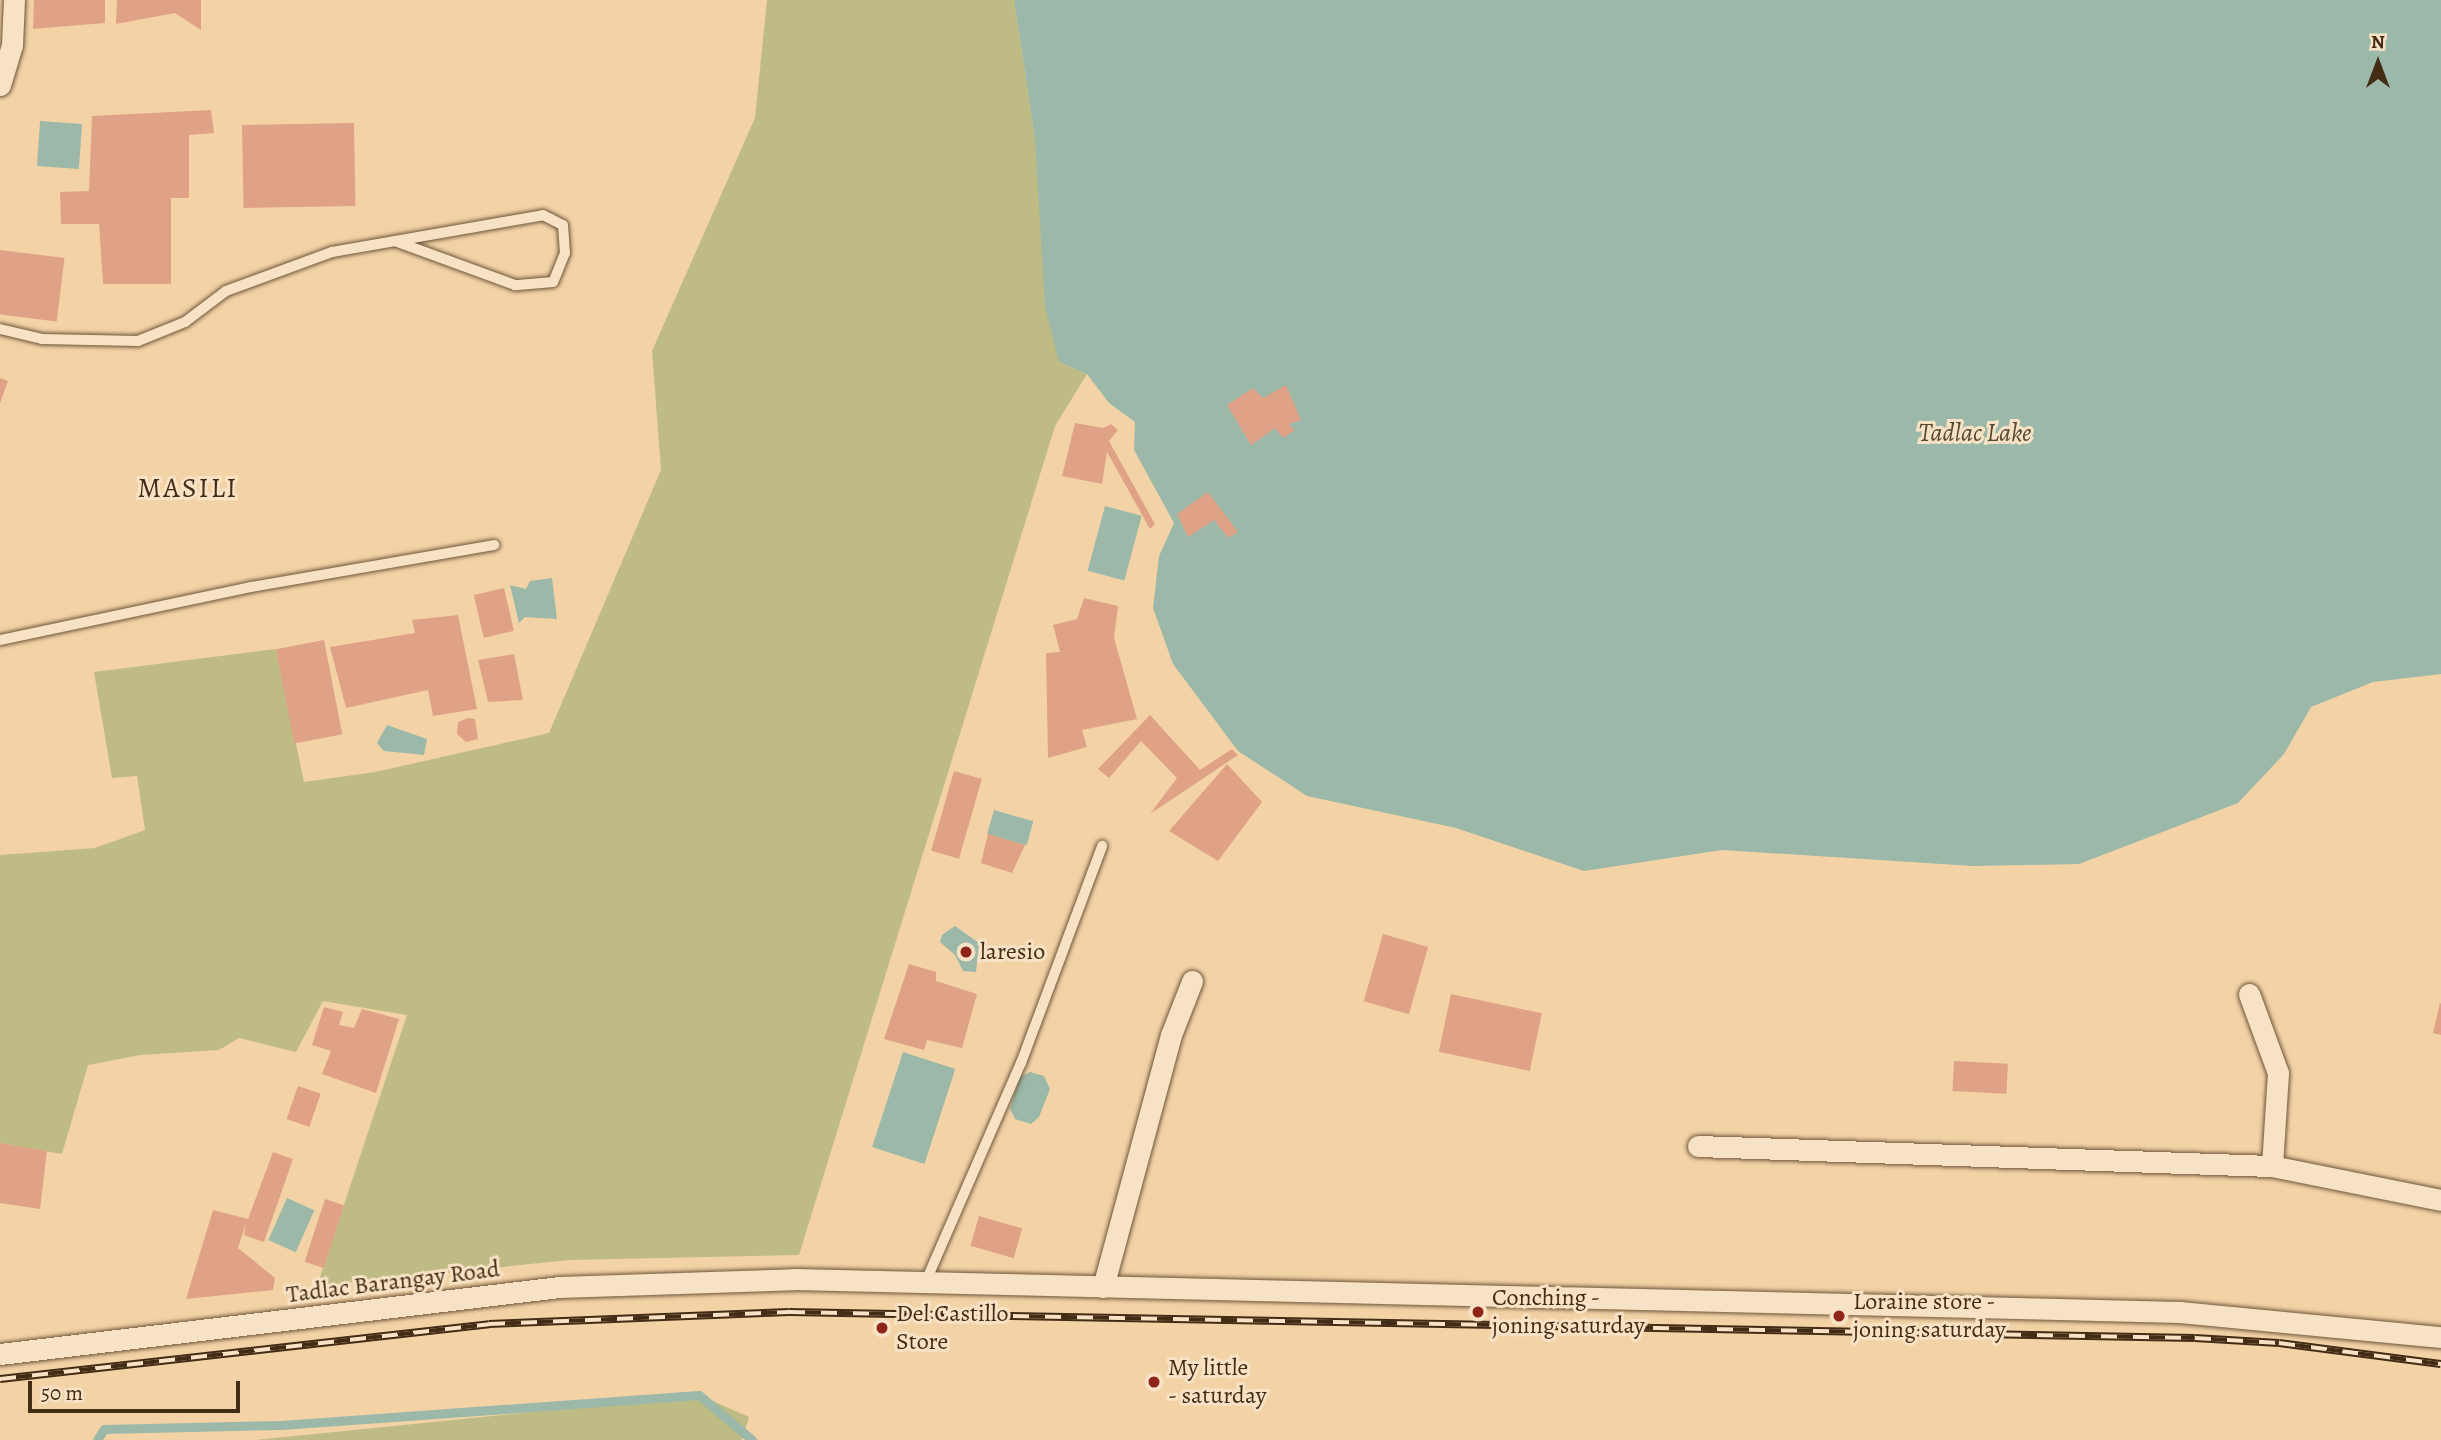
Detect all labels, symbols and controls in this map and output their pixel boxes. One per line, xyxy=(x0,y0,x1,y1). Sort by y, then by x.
north arrow xyxy=(2343,28,2413,98)
text: N xyxy=(2371,29,2385,55)
water label: Tadlac Lake xyxy=(1919,417,2031,449)
district label: MASILI xyxy=(138,471,238,505)
place label: laresio xyxy=(980,938,1045,966)
marker: laresio xyxy=(958,944,974,960)
street label: Tadlac Barangay Road xyxy=(285,1255,501,1309)
place label: Conching - joning saturday xyxy=(1492,1284,1645,1340)
place label: Loraine store - joning saturday xyxy=(1853,1288,2006,1344)
place label: Del Castillo Store xyxy=(896,1300,1008,1356)
marker: Conching - joning saturday xyxy=(1470,1304,1486,1320)
marker: Loraine store - joning saturday xyxy=(1831,1308,1847,1324)
marker: Del Castillo Store xyxy=(874,1320,890,1336)
place label: My little - saturday xyxy=(1168,1354,1267,1410)
scale bar xyxy=(32,1366,243,1410)
marker: My little - saturday xyxy=(1146,1374,1162,1390)
text: 50 m xyxy=(41,1379,83,1407)

